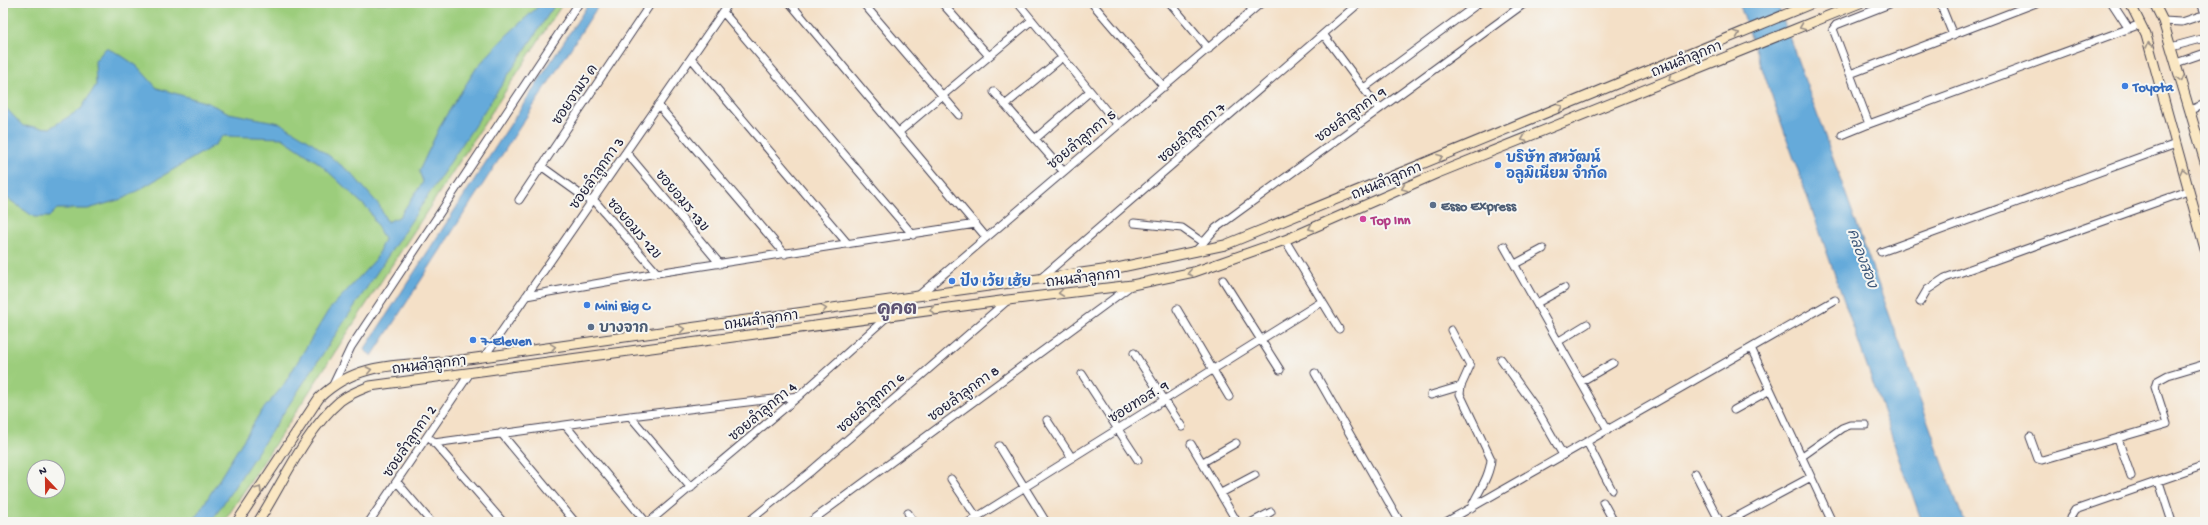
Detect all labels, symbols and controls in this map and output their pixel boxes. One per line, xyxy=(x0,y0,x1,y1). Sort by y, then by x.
one-way arrow xyxy=(1799,22,1806,30)
one-way arrow xyxy=(1734,30,1741,38)
street label: ถนนลำลูกกา xyxy=(1648,37,1725,82)
one-way arrow xyxy=(2145,42,2154,49)
street label: ซอยจามร ค xyxy=(550,62,603,129)
one-way arrow xyxy=(1667,75,1674,83)
one-way arrow xyxy=(2176,76,2185,83)
place label: Toyota xyxy=(2132,80,2175,97)
marker: Toyota xyxy=(2120,81,2130,91)
street label: ซอยลำลูกกา 9 xyxy=(1312,83,1390,147)
street label: ซอยลำลูกกา 7 xyxy=(1154,98,1230,168)
one-way arrow xyxy=(1556,104,1564,112)
street label: ซอยลำลูกกา 5 xyxy=(1044,106,1120,174)
street label: ซอยลำลูกกา 3 xyxy=(565,134,629,214)
one-way arrow xyxy=(1521,134,1528,142)
place label: บริษัท สหวัฒน์ อลูมิเนียม จำกัด xyxy=(1506,147,1607,184)
one-way arrow xyxy=(1437,153,1444,161)
street label: ถนนลำลูกกา xyxy=(1348,158,1425,205)
marker: บริษัท สหวัฒน์ อลูมิเนียม จำกัด xyxy=(1493,160,1503,170)
street label: ซอยอมร 13ข xyxy=(650,167,712,236)
one-way arrow xyxy=(2179,168,2187,174)
one-way arrow xyxy=(1401,183,1408,191)
street label: ซอยอมร 12ข xyxy=(602,196,664,263)
place label: Esso Express xyxy=(1441,199,1517,216)
marker: Esso Express xyxy=(1428,200,1438,210)
place label: Top Inn xyxy=(1370,213,1411,230)
marker: Top Inn xyxy=(1358,214,1368,224)
one-way arrow xyxy=(1308,223,1316,231)
water label: คลองสอง xyxy=(1842,227,1881,292)
street label: ถนนลำลูกกา xyxy=(1045,264,1121,292)
one-way arrow xyxy=(1186,268,1193,276)
place label: ปัง เว้ย เฮ้ย xyxy=(960,271,1031,292)
marker: ปัง เว้ย เฮ้ย xyxy=(947,276,957,286)
one-way arrow xyxy=(1058,288,1064,297)
place label: Mini Big C xyxy=(595,299,651,316)
marker: Mini Big C xyxy=(582,300,592,310)
district label: คูคต xyxy=(877,300,917,321)
one-way arrow xyxy=(821,305,827,314)
one-way arrow xyxy=(929,305,935,314)
street label: ถนนลำลูกกา xyxy=(723,306,800,335)
place label: บางจาก xyxy=(599,321,648,338)
marker: บางจาก xyxy=(586,322,596,332)
one-way arrow xyxy=(679,325,685,334)
place label: 7-Eleven xyxy=(480,334,532,351)
marker: 7-Eleven xyxy=(468,335,478,345)
one-way arrow xyxy=(550,343,556,352)
street label: ถนนลำลูกกา xyxy=(391,351,467,379)
street label: ซอยลำลูกกา 8 xyxy=(924,362,1004,427)
one-way arrow xyxy=(365,366,372,374)
street label: ซอยลำลูกกา 6 xyxy=(833,368,909,438)
street label: ซอยลำลูกกา 4 xyxy=(725,378,801,446)
street label: ซอยทอส. 9 xyxy=(1106,378,1172,428)
street label: ซอยลำลูกกา 2 xyxy=(379,402,442,482)
north arrow xyxy=(26,459,66,499)
text: N xyxy=(37,465,49,478)
one-way arrow xyxy=(254,487,261,494)

